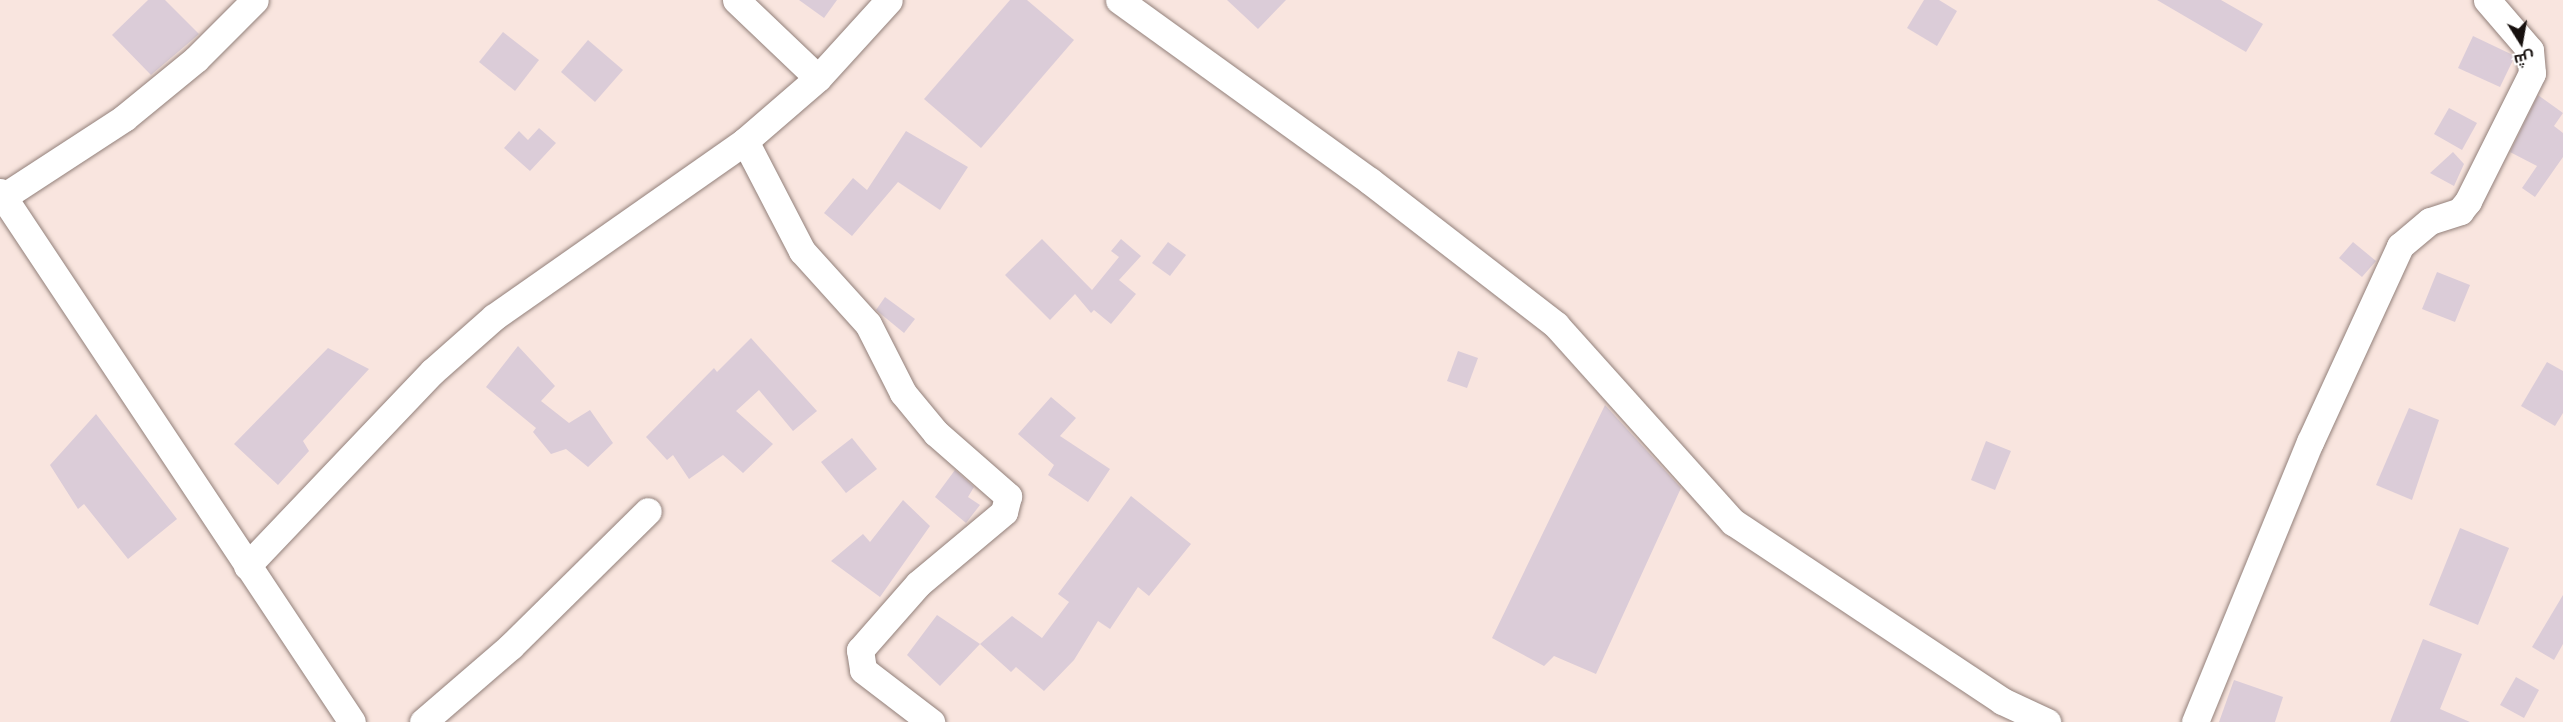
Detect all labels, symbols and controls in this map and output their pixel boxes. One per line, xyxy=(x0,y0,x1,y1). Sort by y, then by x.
north arrow xyxy=(2491,12,2551,72)
text: ش xyxy=(2513,49,2536,70)

